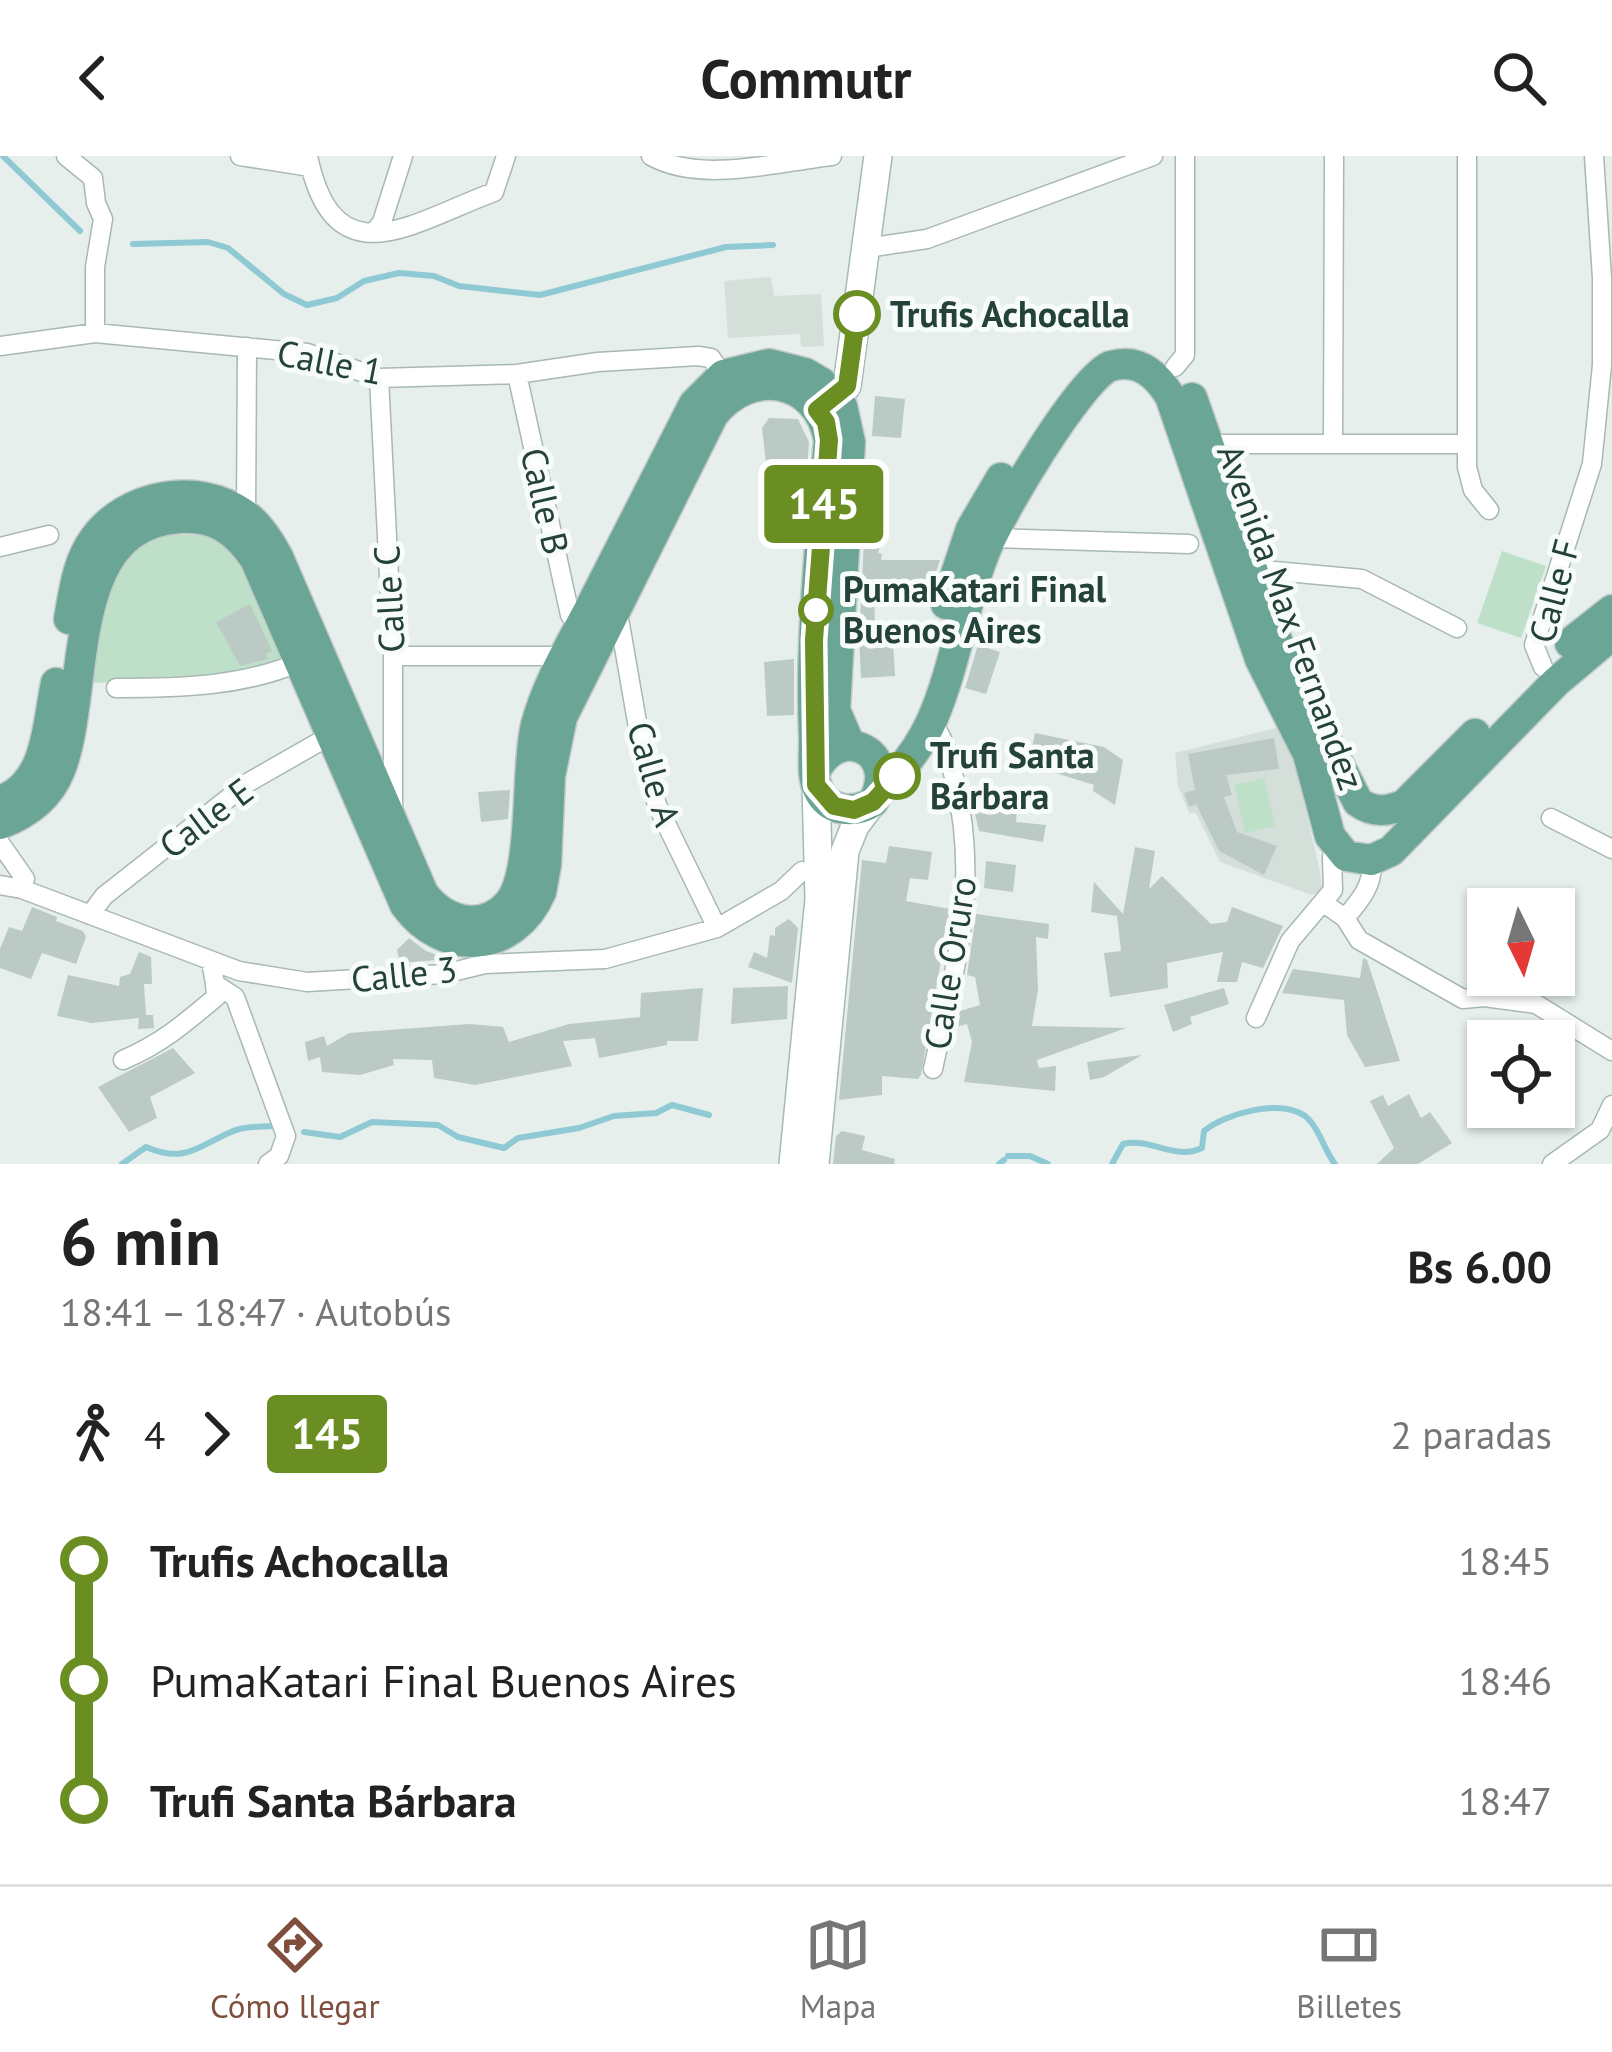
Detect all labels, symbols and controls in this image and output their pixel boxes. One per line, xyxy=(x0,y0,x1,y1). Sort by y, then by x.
text: Commutr xyxy=(700,43,912,113)
icon: back xyxy=(60,45,126,111)
icon: search xyxy=(1486,45,1552,111)
place label: Trufis Achocalla xyxy=(890,290,1130,337)
marker: Trufis Achocalla xyxy=(835,292,879,336)
street label: Calle 1 xyxy=(273,328,387,395)
street label: Avenida Max Fernandez xyxy=(1207,438,1376,796)
street label: Calle B xyxy=(510,443,581,559)
line badge: 145 xyxy=(755,465,893,543)
text: 145 xyxy=(788,476,860,531)
street label: Calle F xyxy=(1517,534,1590,648)
street label: Calle C xyxy=(362,544,415,654)
place label: PumaKatari Final Buenos Aires xyxy=(843,565,1107,653)
marker: PumaKatari Final Buenos Aires xyxy=(800,594,832,626)
street label: Calle A xyxy=(617,716,692,832)
place label: Trufi Santa Bárbara xyxy=(930,731,1095,819)
marker: Trufi Santa Bárbara xyxy=(875,754,919,798)
street label: Calle E xyxy=(149,767,262,868)
street label: Calle Oruro xyxy=(913,873,986,1053)
north arrow xyxy=(1467,888,1575,996)
map controls xyxy=(1467,888,1575,1128)
street label: Calle 3 xyxy=(349,945,459,1002)
button: locate xyxy=(1467,1020,1575,1128)
text: 6 min xyxy=(60,1198,221,1283)
text: Bs 6.00 xyxy=(1407,1237,1552,1295)
text: 18:41 – 18:47 · Autobús xyxy=(60,1286,451,1337)
icon: walk xyxy=(60,1401,126,1467)
icon: forward xyxy=(183,1401,249,1467)
text: 145 xyxy=(291,1406,363,1461)
text: 4 xyxy=(144,1409,165,1460)
text: 2 paradas xyxy=(1391,1409,1552,1460)
text: Trufis Achocalla xyxy=(150,1531,449,1589)
text: 18:45 xyxy=(1458,1535,1552,1586)
text: PumaKatari Final Buenos Aires xyxy=(150,1651,737,1709)
text: 18:46 xyxy=(1458,1655,1552,1706)
text: Trufi Santa Bárbara xyxy=(150,1771,516,1829)
text: 18:47 xyxy=(1458,1775,1552,1826)
tab: Cómo llegar xyxy=(210,1912,380,2027)
tab: Mapa xyxy=(800,1912,876,2027)
tab: Billetes xyxy=(1296,1912,1402,2027)

